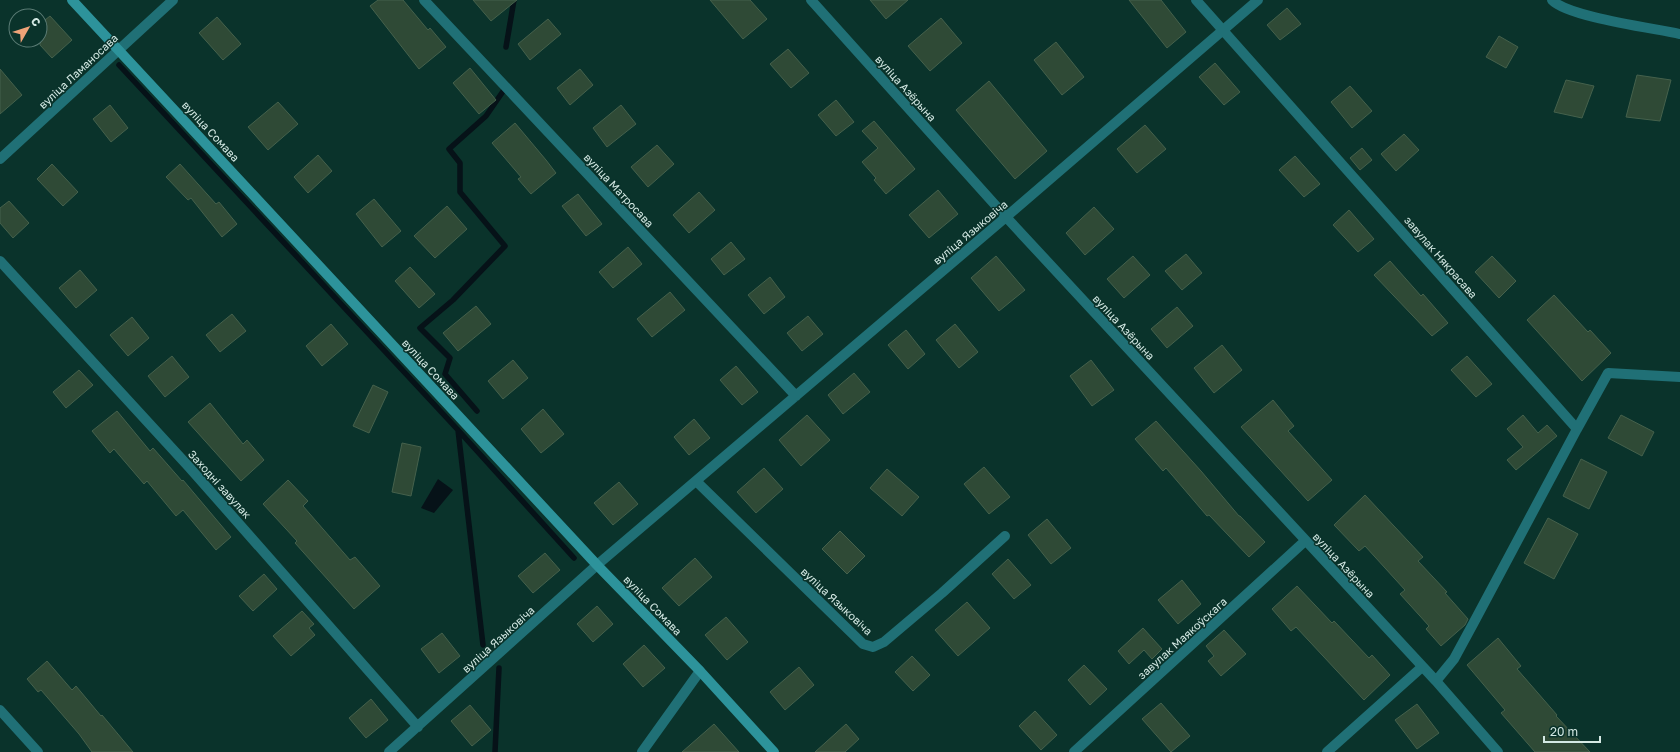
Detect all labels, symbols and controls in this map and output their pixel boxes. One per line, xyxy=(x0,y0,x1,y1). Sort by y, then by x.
north arrow xyxy=(8,8,48,48)
text: С xyxy=(29,14,44,29)
street label: вуліца Ламаносава xyxy=(36,31,120,111)
street label: вуліца Азёрына xyxy=(873,52,939,124)
street label: вуліца Сомава xyxy=(180,98,242,164)
street label: вуліца Матросава xyxy=(581,150,657,230)
street label: вуліца Языковіча xyxy=(930,197,1010,267)
street label: завулак Някрасава xyxy=(1402,213,1480,301)
street label: вуліца Азёрына xyxy=(1090,292,1158,362)
street label: вуліца Сомава xyxy=(400,336,462,402)
street label: Заходні завулак xyxy=(186,447,255,521)
street label: вуліца Азёрына xyxy=(1310,530,1378,600)
street label: вуліца Языковіча xyxy=(799,565,875,637)
street label: вуліца Сомава xyxy=(621,572,685,638)
street label: завулак Маякоўскага xyxy=(1135,595,1229,681)
street label: вуліца Языковіча xyxy=(459,603,537,675)
scale bar xyxy=(1544,718,1600,744)
text: 20 m xyxy=(1550,724,1578,739)

